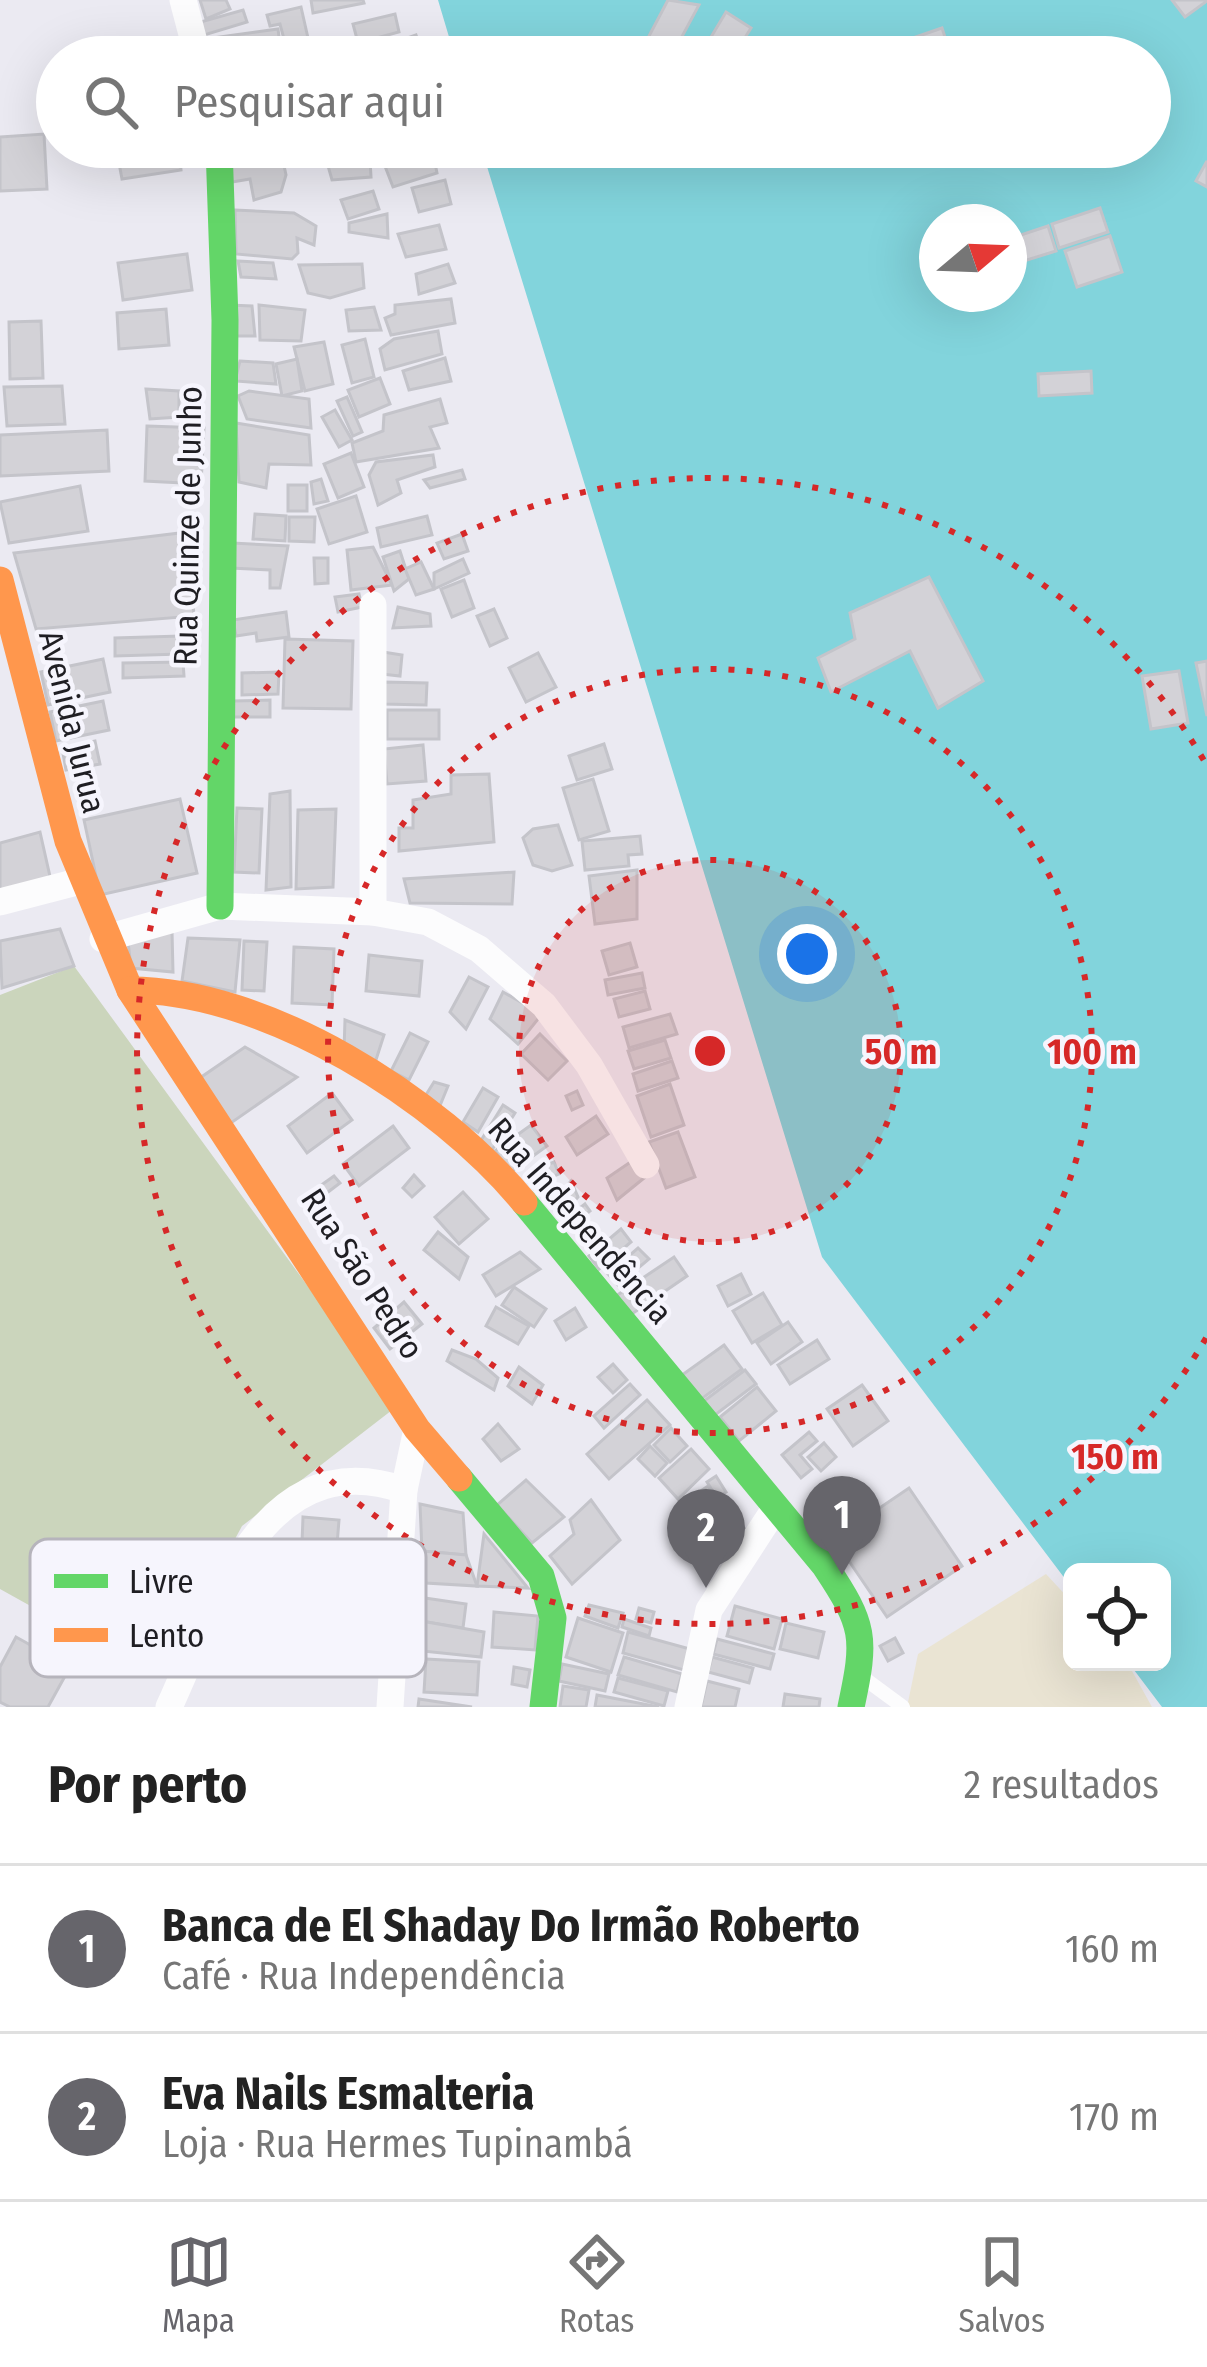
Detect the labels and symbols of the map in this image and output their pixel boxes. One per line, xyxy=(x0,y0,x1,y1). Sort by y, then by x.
north arrow xyxy=(919,204,1027,312)
street label: Rua Quinze de Junho xyxy=(166,386,210,666)
street label: Avenida Jurua xyxy=(30,627,114,817)
your location xyxy=(777,924,837,984)
centre of rings xyxy=(689,1030,731,1072)
text: 50 m xyxy=(865,1030,937,1074)
text: 100 m xyxy=(1047,1030,1137,1074)
street label: Rua Independência xyxy=(479,1110,681,1332)
street label: Rua São Pedro xyxy=(292,1181,432,1367)
text: 150 m xyxy=(1071,1435,1159,1479)
pin: 1 xyxy=(803,1476,881,1575)
pin: 2 xyxy=(667,1489,745,1588)
legend xyxy=(30,1539,426,1677)
text: Livre xyxy=(129,1562,194,1602)
text: Lento xyxy=(129,1616,204,1656)

